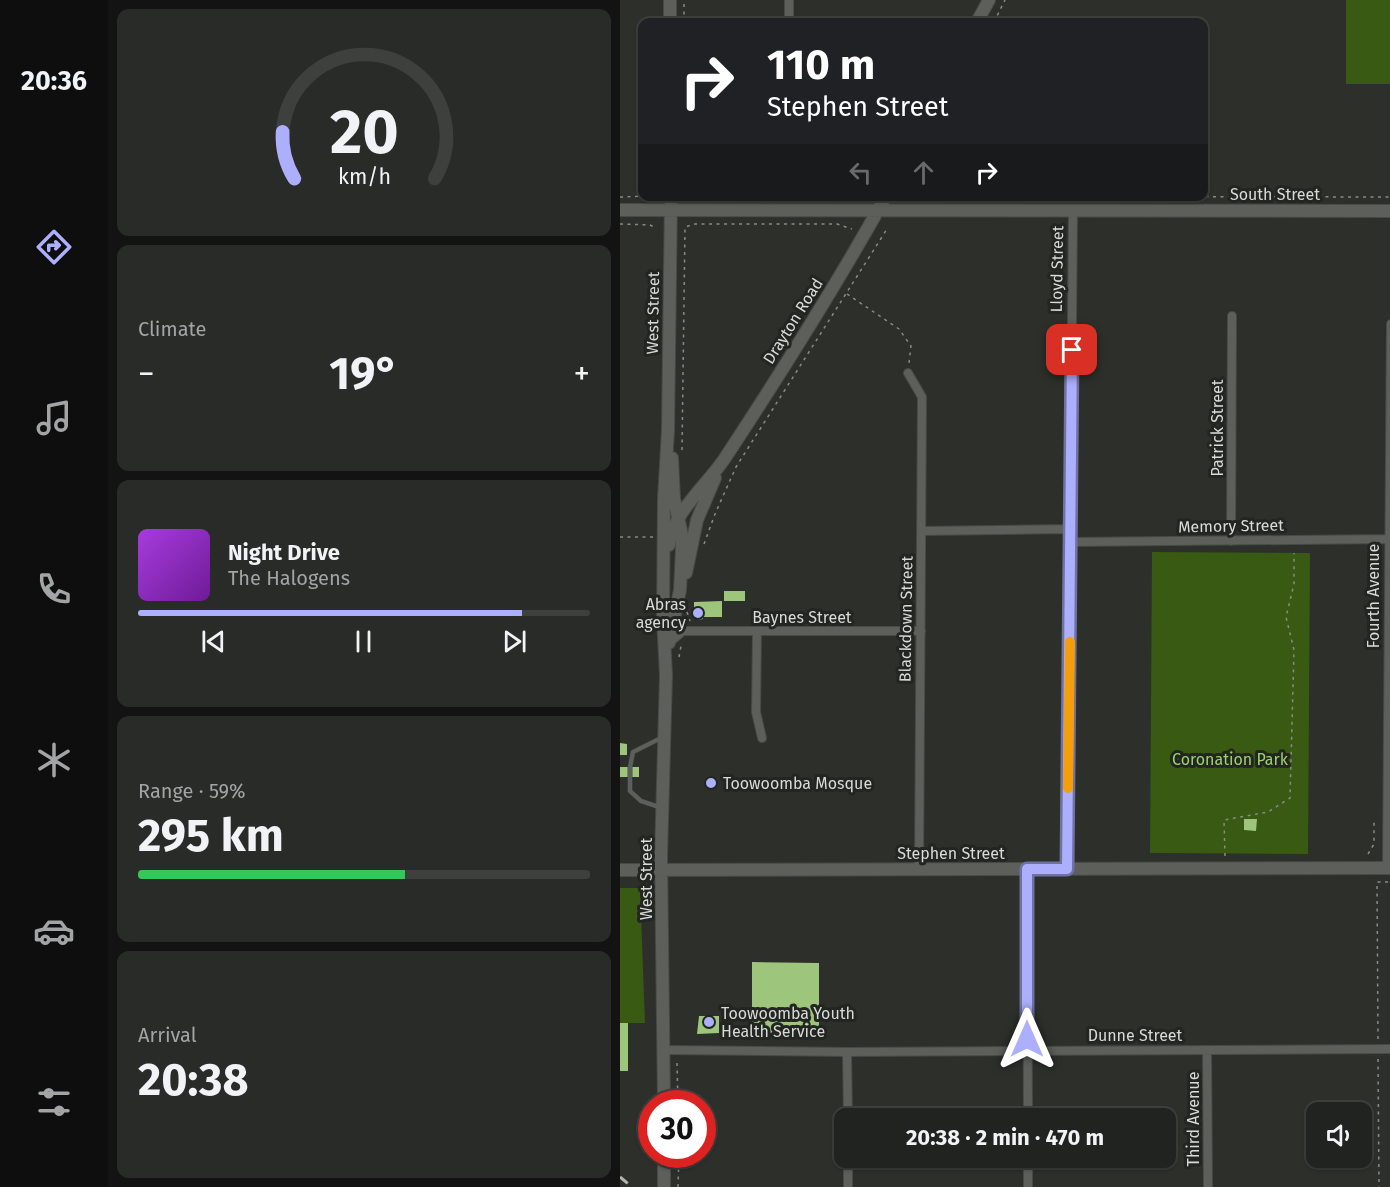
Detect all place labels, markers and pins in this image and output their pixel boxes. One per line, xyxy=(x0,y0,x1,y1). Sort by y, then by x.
pin xyxy=(1046,324,1097,375)
place label: Abras agency xyxy=(636,595,686,632)
marker: Abras agency xyxy=(691,606,705,620)
place label: Toowoomba Mosque xyxy=(723,774,872,793)
marker: Toowoomba Mosque xyxy=(704,776,718,790)
place label: Toowoomba Youth Health Service xyxy=(721,1004,855,1041)
marker: Toowoomba Youth Health Service xyxy=(702,1015,716,1029)

